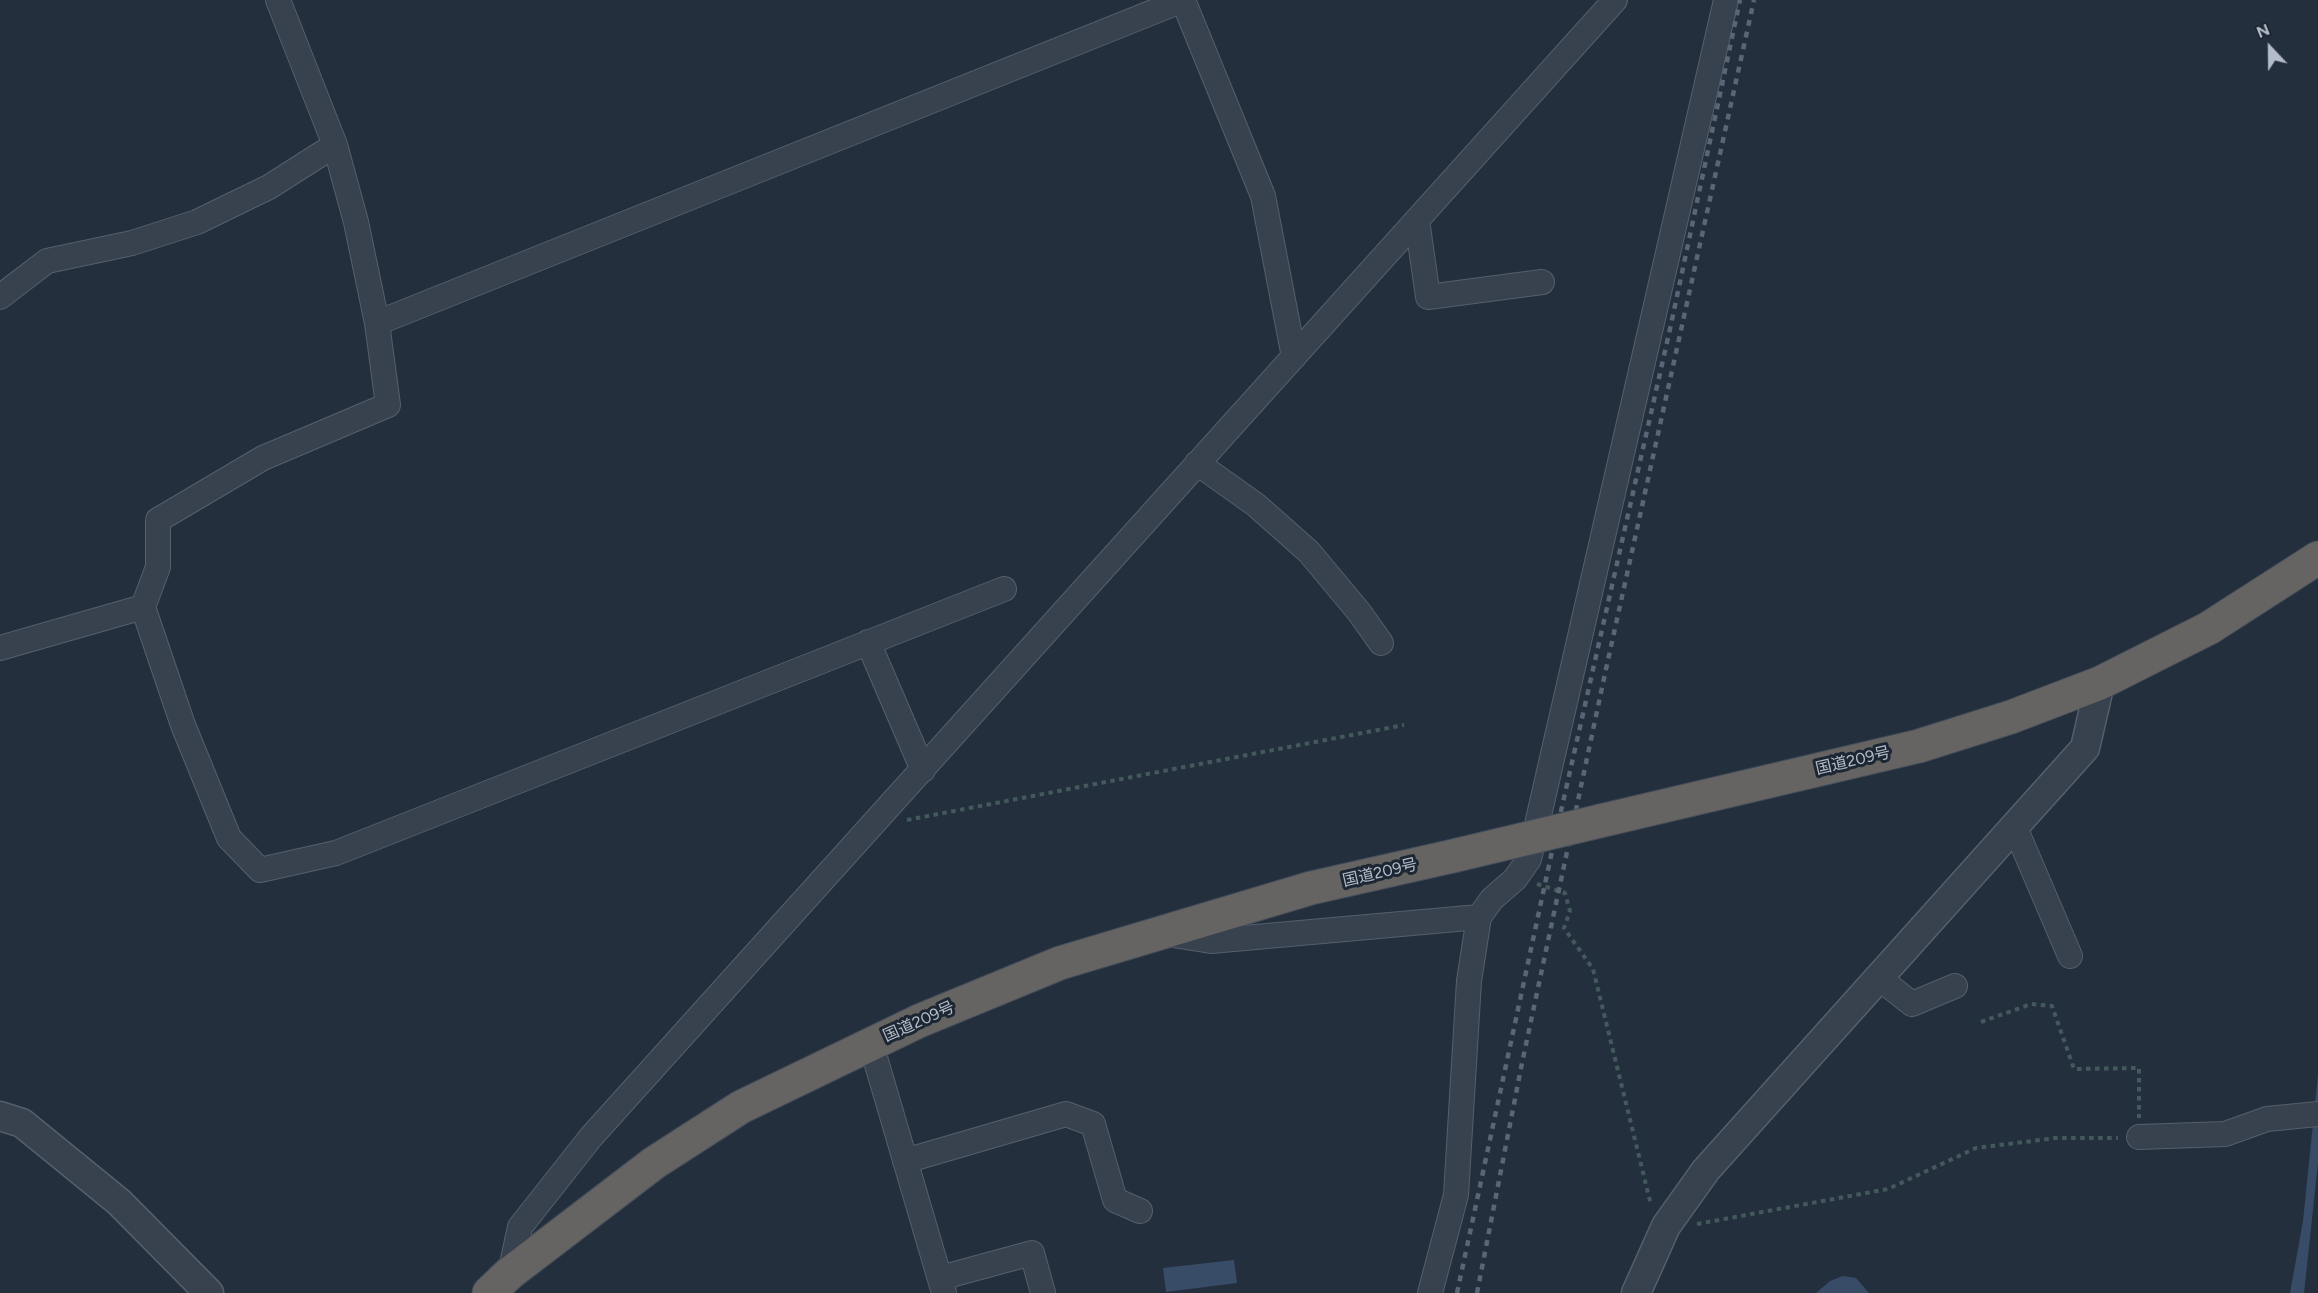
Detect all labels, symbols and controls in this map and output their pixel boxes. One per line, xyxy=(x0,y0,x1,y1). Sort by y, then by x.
north arrow xyxy=(2240,18,2300,78)
text: N xyxy=(2254,20,2272,42)
street label: 国道209号 xyxy=(1814,743,1892,779)
street label: 国道209号 xyxy=(1341,855,1419,891)
street label: 国道209号 xyxy=(880,998,958,1046)

